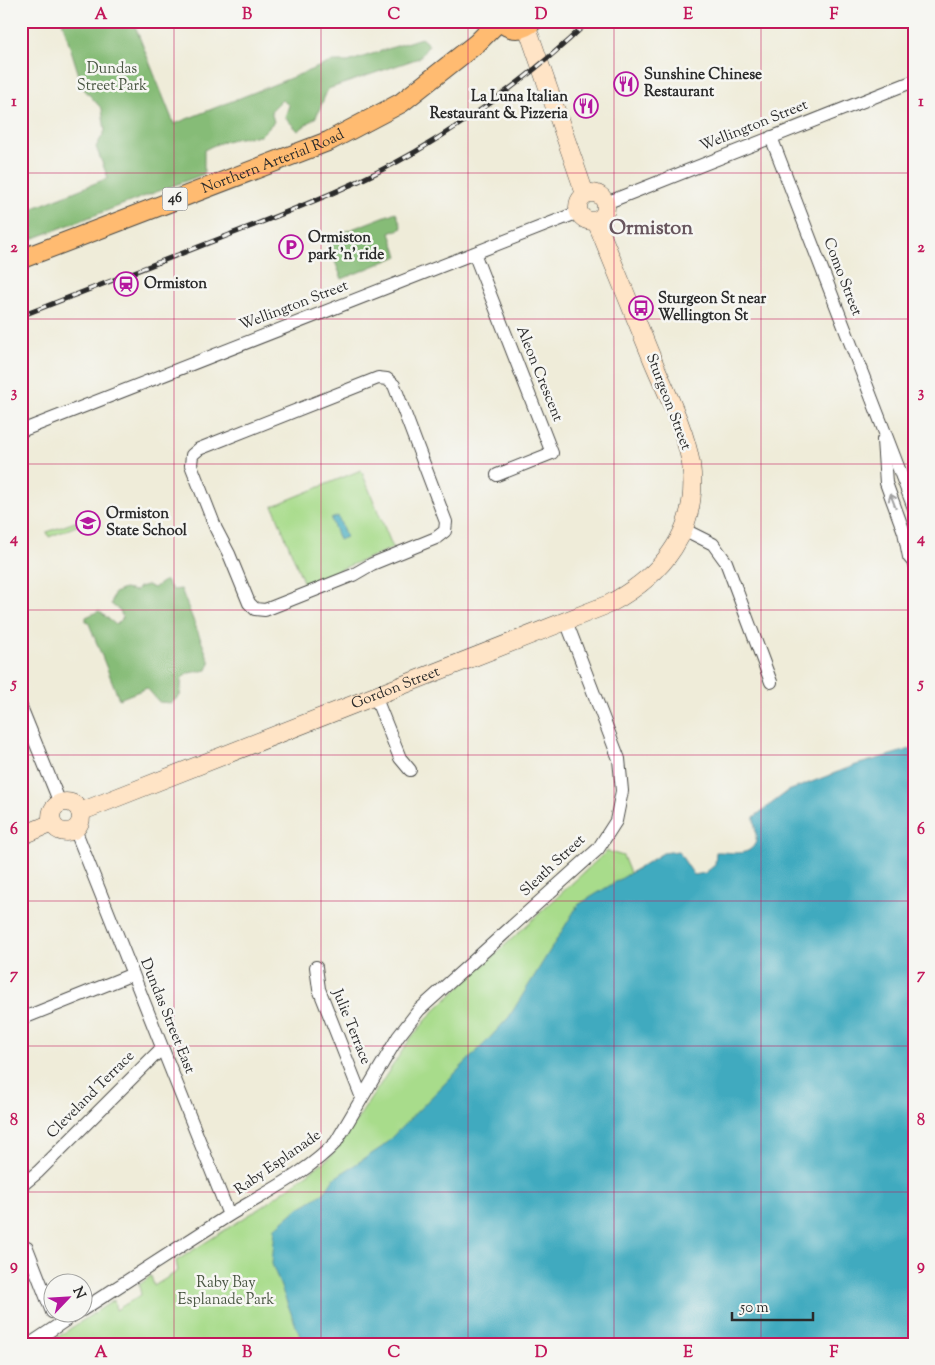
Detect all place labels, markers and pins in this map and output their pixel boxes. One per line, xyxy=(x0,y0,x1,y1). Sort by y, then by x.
place label: Sunshine Chinese Restaurant xyxy=(644,65,762,103)
restaurant icon: Sunshine Chinese Restaurant xyxy=(613,71,639,97)
place label: La Luna Italian Restaurant & Pizzeria xyxy=(430,87,568,125)
restaurant icon: La Luna Italian Restaurant & Pizzeria xyxy=(573,93,599,119)
place label: Ormiston park 'n' ride xyxy=(308,228,384,266)
parking icon: Ormiston park 'n' ride xyxy=(278,234,304,260)
station icon: Ormiston xyxy=(113,271,139,297)
place label: Ormiston xyxy=(144,274,207,295)
place label: Sturgeon St near Wellington St xyxy=(658,289,767,327)
bus stop icon: Sturgeon St near Wellington St xyxy=(628,295,654,321)
place label: Ormiston State School xyxy=(106,504,188,542)
school or university icon: Ormiston State School xyxy=(75,510,101,536)

